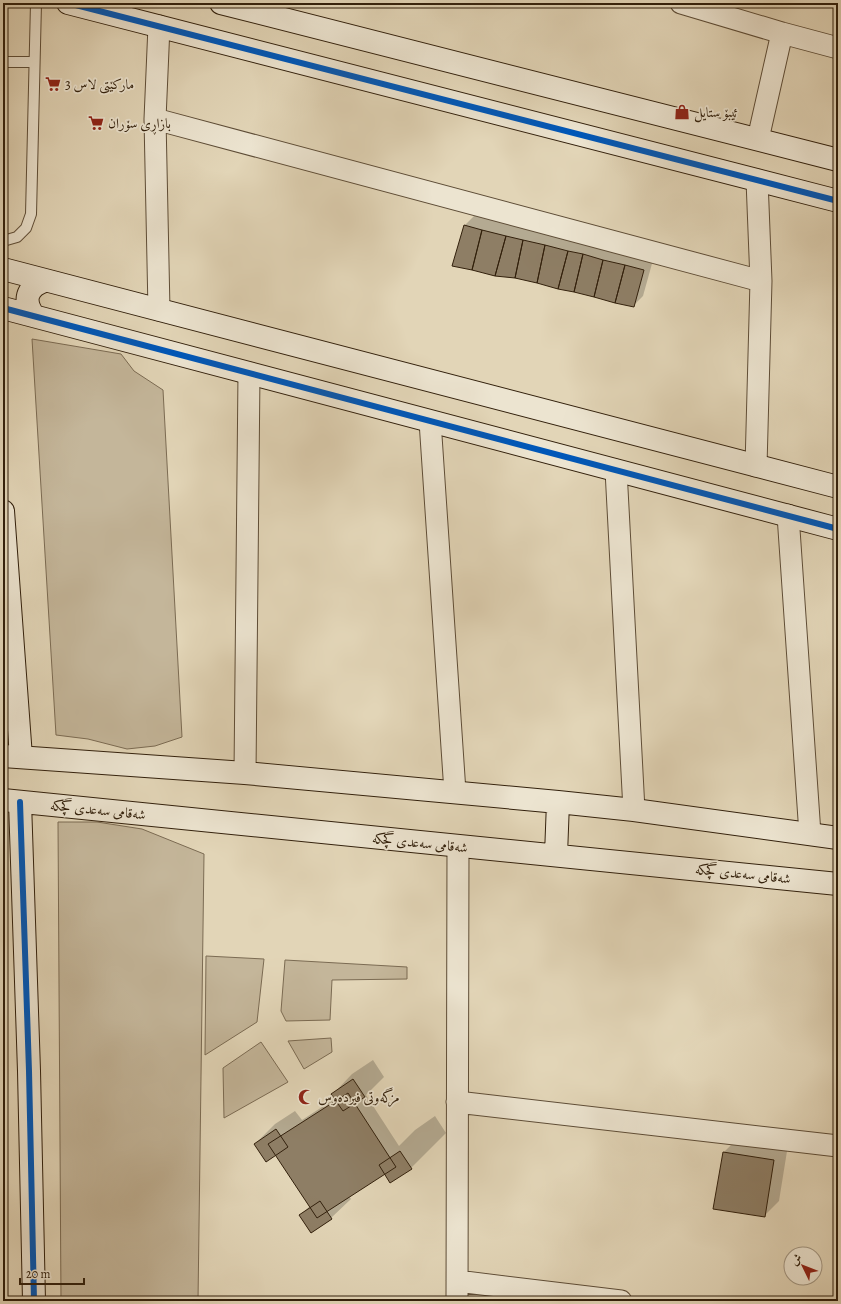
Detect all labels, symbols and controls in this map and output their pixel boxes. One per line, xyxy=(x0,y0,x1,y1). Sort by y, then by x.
supermarket icon: مارکێتی لاس 3 xyxy=(44,75,62,93)
place label: مارکێتی لاس 3 xyxy=(65,75,134,94)
shop icon: ئیبۆ ستایل xyxy=(673,103,691,121)
place label: ئیبۆ ستایل xyxy=(694,103,738,123)
supermarket icon: بازاڕی سۆران xyxy=(87,114,105,132)
place label: بازاڕی سۆران xyxy=(108,114,171,135)
street label: شەقامی سەعدی گچکە xyxy=(49,795,147,824)
street label: شەقامی سەعدی گچکە xyxy=(371,828,469,857)
street label: شەقامی سەعدی گچکە xyxy=(694,859,792,888)
place label: مزگەوتی فیردەوس xyxy=(318,1087,400,1107)
mosque icon: مزگەوتی فیردەوس xyxy=(297,1088,315,1106)
north arrow xyxy=(783,1246,823,1286)
text: ش xyxy=(787,1250,805,1269)
scale bar xyxy=(20,1260,84,1286)
text: 20 m xyxy=(26,1266,50,1282)

